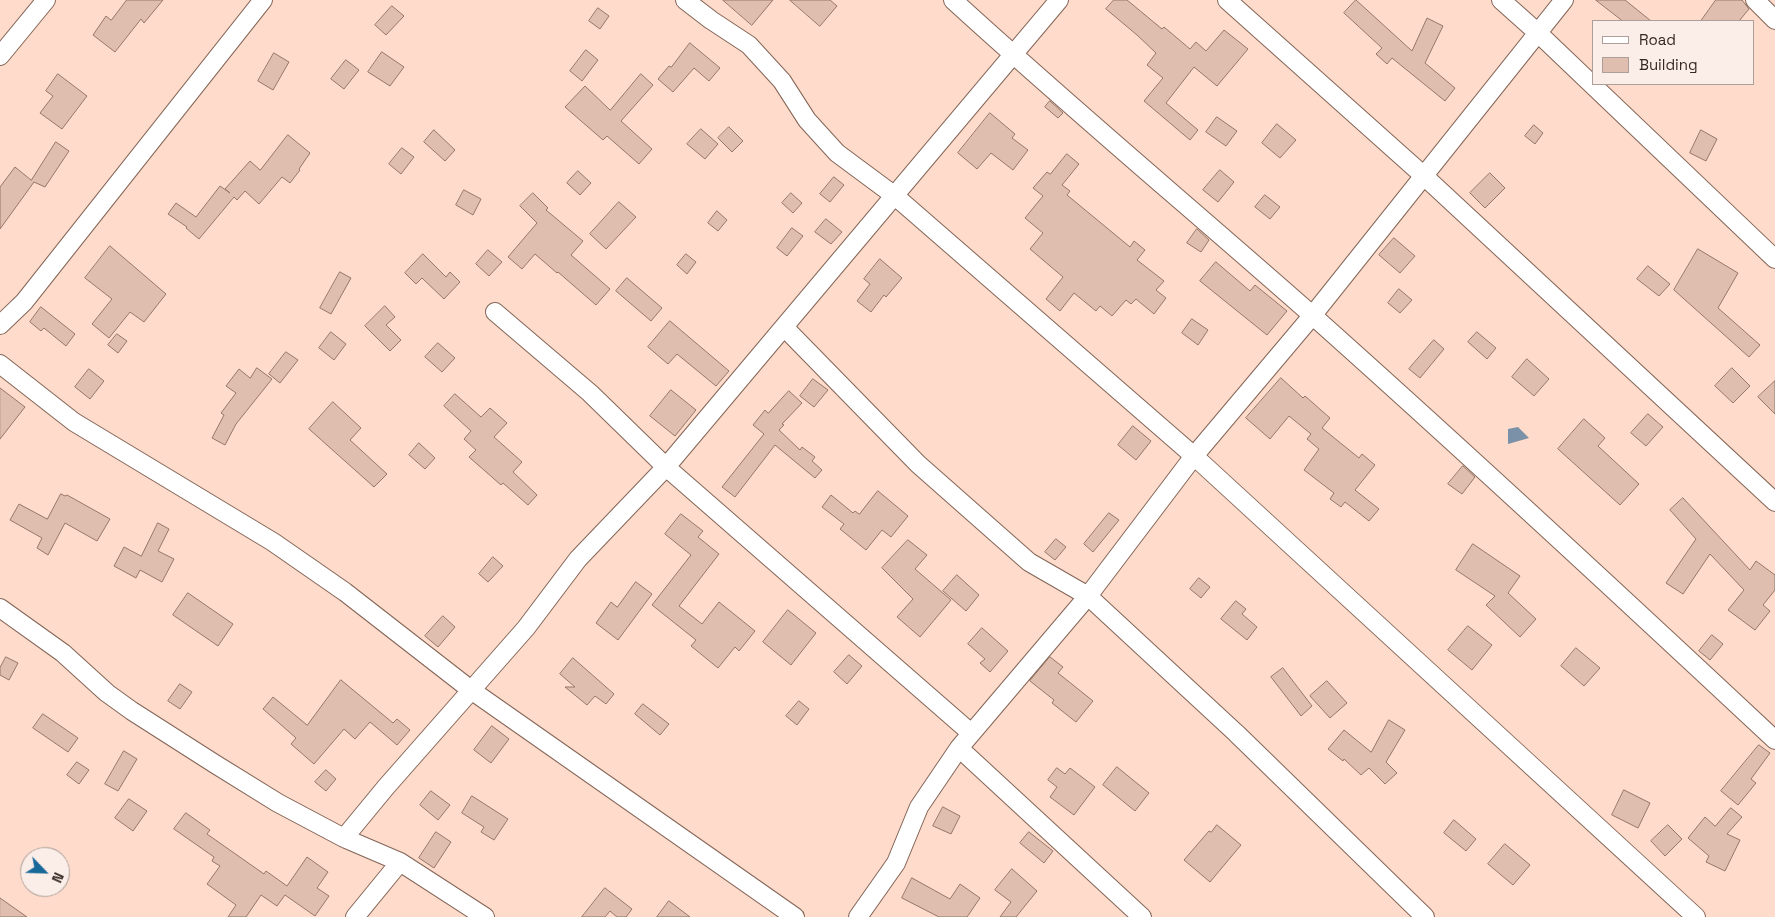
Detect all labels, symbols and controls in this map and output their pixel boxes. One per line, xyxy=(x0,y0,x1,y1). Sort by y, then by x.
legend xyxy=(1592,20,1755,85)
text: Road xyxy=(1639,30,1676,49)
text: Building xyxy=(1639,55,1698,74)
north arrow xyxy=(20,847,70,897)
text: N xyxy=(48,870,68,886)

